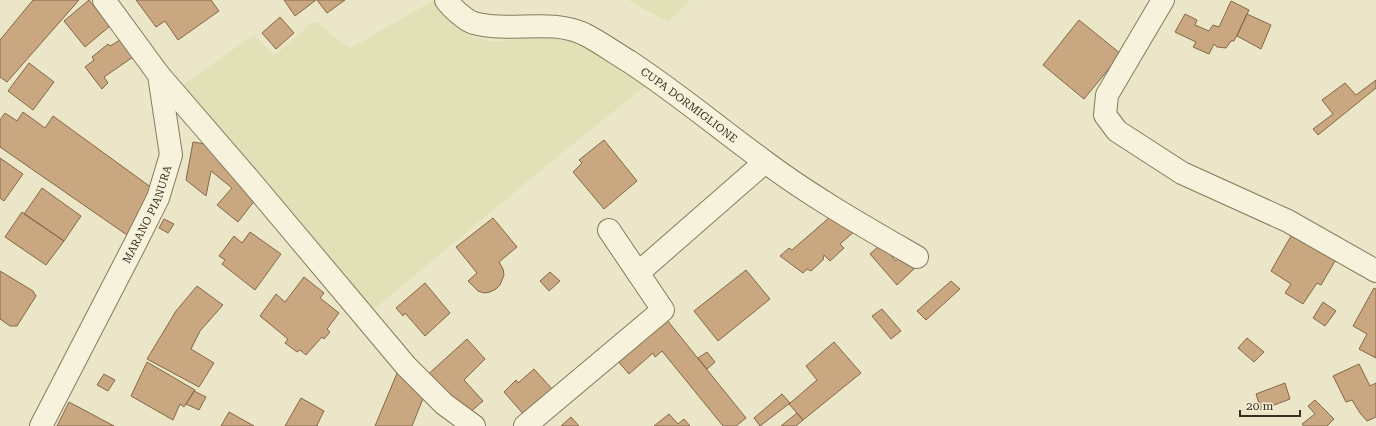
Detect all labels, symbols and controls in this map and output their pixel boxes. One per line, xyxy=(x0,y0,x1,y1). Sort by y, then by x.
street label: CUPA DORMIGLIONE xyxy=(638,65,740,145)
street label: MARANO PIANURA xyxy=(120,164,174,266)
scale bar xyxy=(1240,392,1300,418)
text: 20 m xyxy=(1246,399,1273,413)

